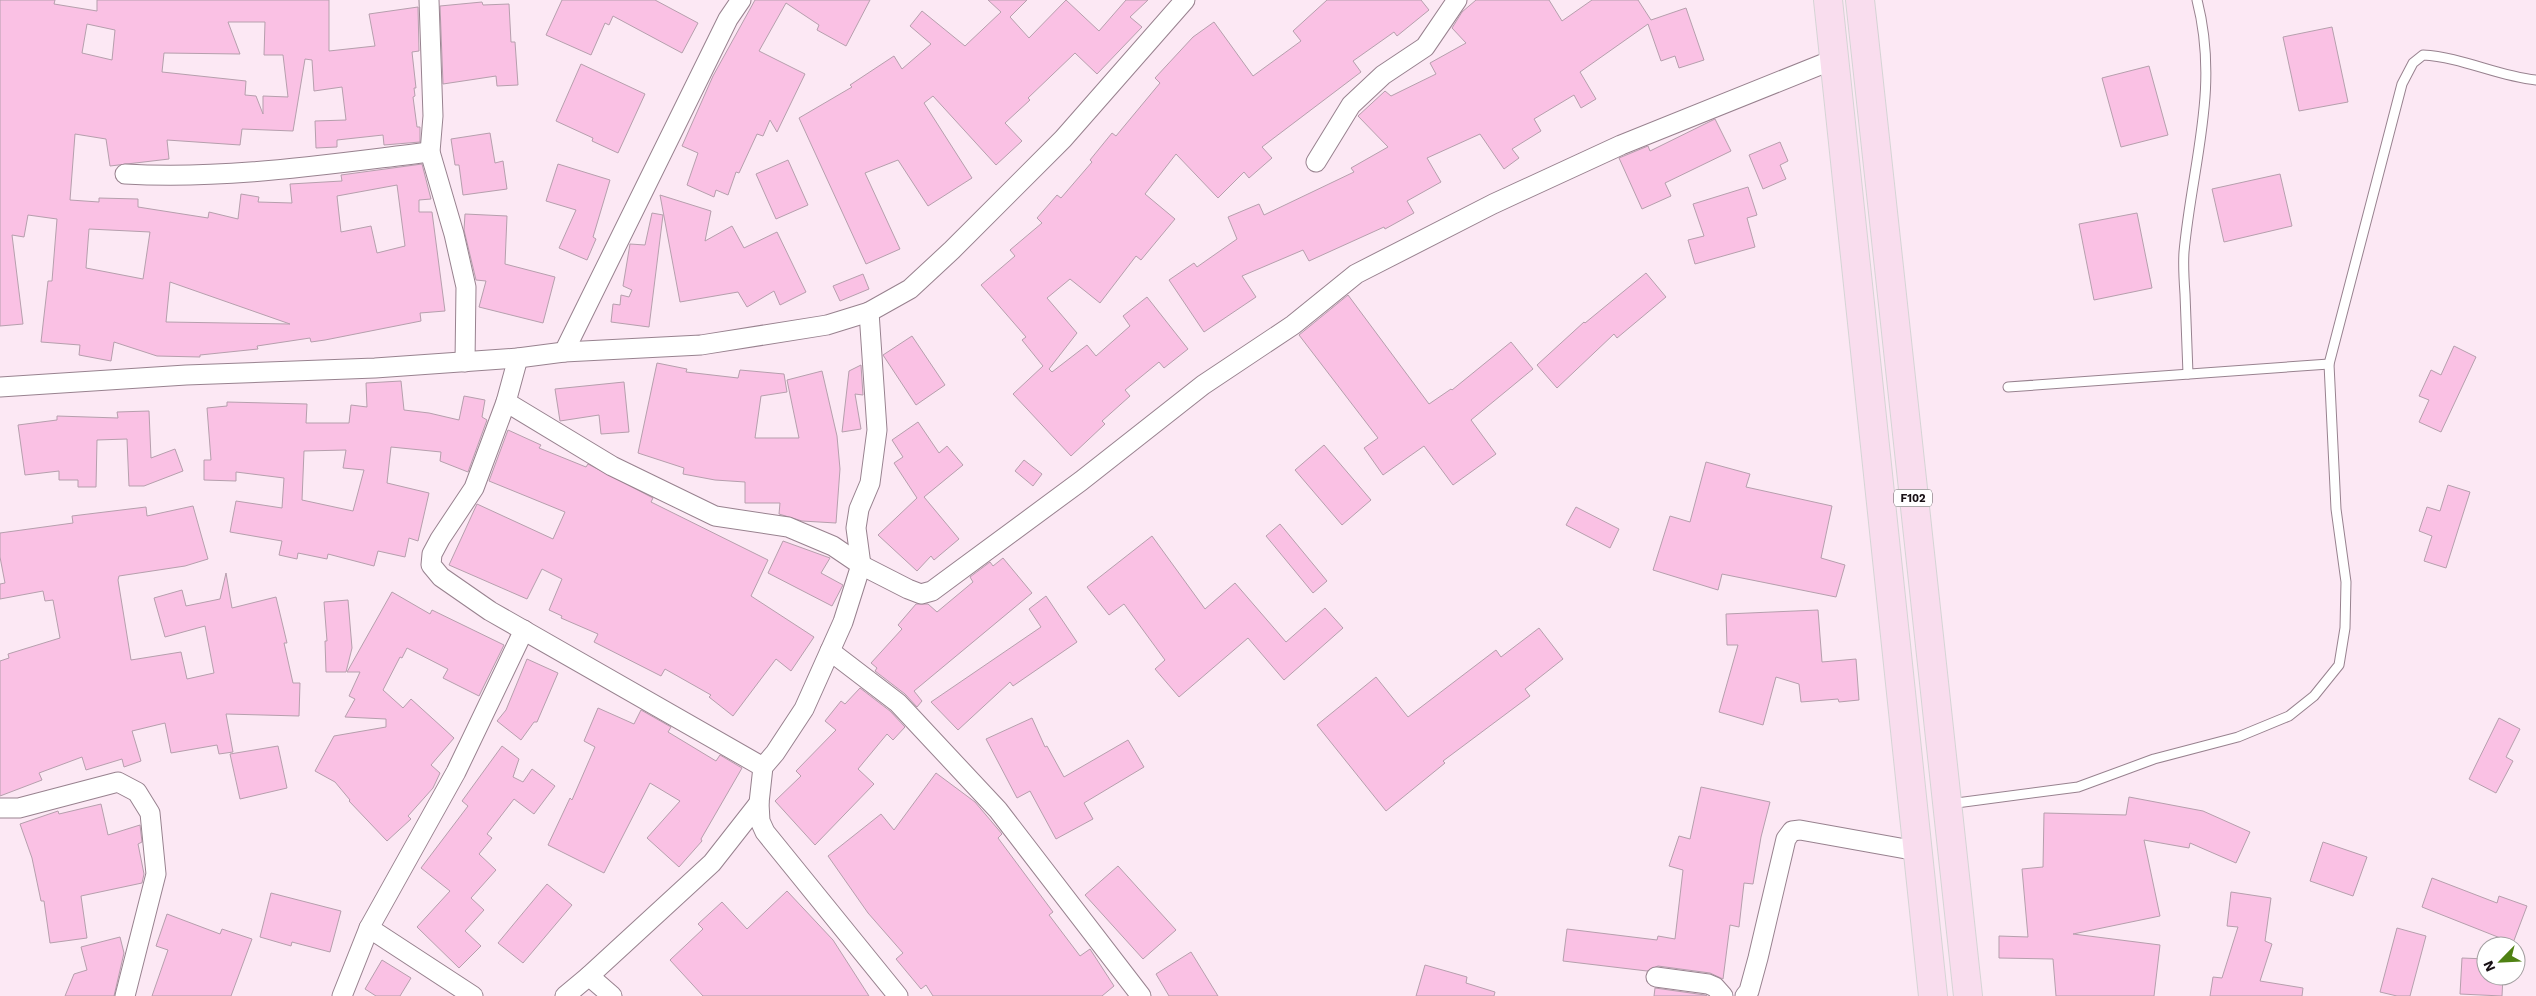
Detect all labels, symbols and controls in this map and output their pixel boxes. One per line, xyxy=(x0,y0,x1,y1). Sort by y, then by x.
road number: F102 xyxy=(1894,489,1932,506)
north arrow xyxy=(2476,936,2526,986)
text: N xyxy=(2480,958,2499,974)

